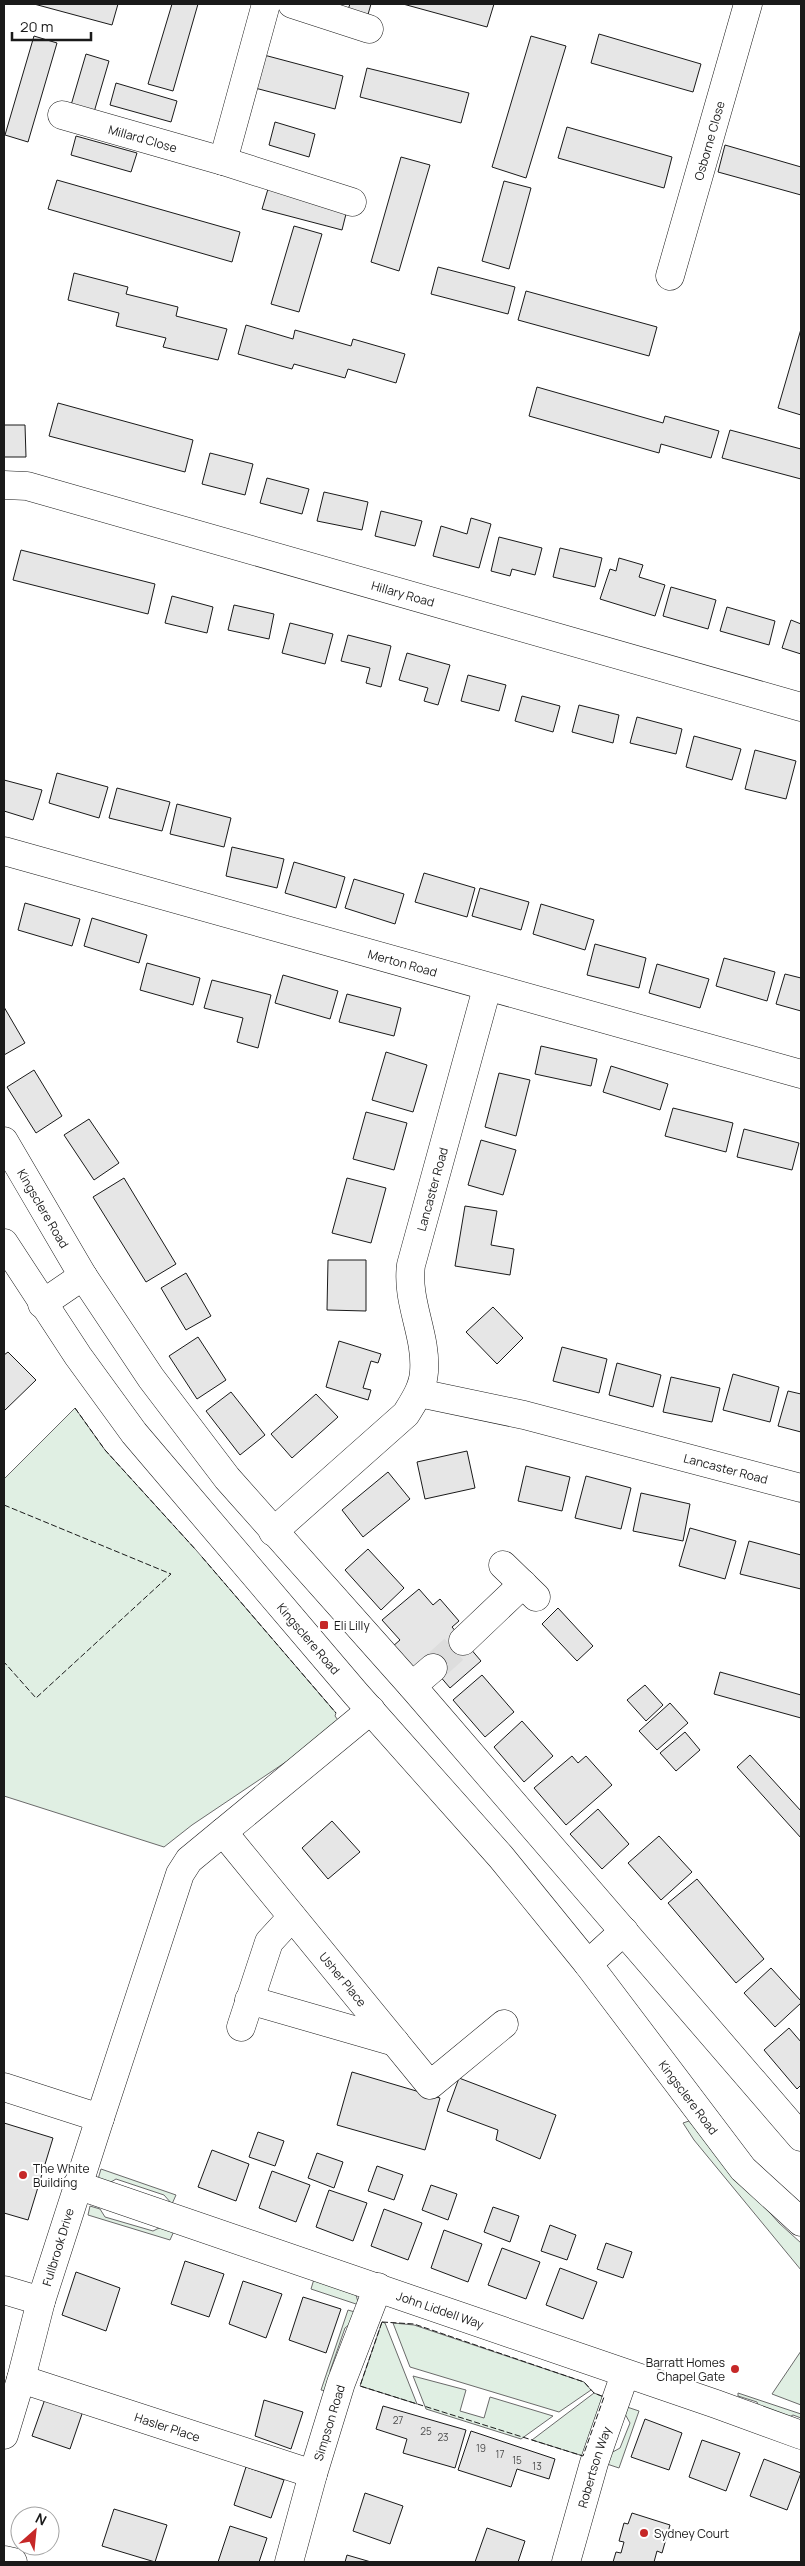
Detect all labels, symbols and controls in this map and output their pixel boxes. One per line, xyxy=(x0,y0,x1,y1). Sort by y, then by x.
scale bar xyxy=(12,10,91,42)
text: 20 m xyxy=(20,16,53,37)
street label: Osborne Close xyxy=(689,99,728,182)
street label: Millard Close xyxy=(106,120,179,156)
street label: Hillary Road xyxy=(369,576,436,610)
street label: Merton Road xyxy=(366,945,439,980)
street label: Lancaster Road xyxy=(412,1145,451,1233)
street label: Kingsclere Road xyxy=(14,1166,73,1251)
street label: Lancaster Road xyxy=(682,1449,770,1487)
street label: Kingsclere Road xyxy=(273,1599,344,1678)
place label: Eli Lilly xyxy=(334,1617,370,1634)
marker: Eli Lilly xyxy=(318,1619,330,1631)
street label: Usher Place xyxy=(316,1948,371,2010)
street label: Kingsclere Road xyxy=(655,2057,722,2138)
place label: The White Building xyxy=(33,2160,89,2191)
marker: The White Building xyxy=(17,2169,29,2181)
street label: Fullbrook Drive xyxy=(38,2206,78,2288)
street label: John Liddell Way xyxy=(394,2287,487,2332)
place label: Barratt Homes Chapel Gate xyxy=(646,2354,725,2385)
marker: Barratt Homes Chapel Gate xyxy=(729,2363,741,2375)
street label: Simpson Road xyxy=(309,2382,349,2463)
street label: Hasler Place xyxy=(132,2408,202,2445)
house number: 27 xyxy=(393,2413,403,2427)
street label: Robertson Way xyxy=(573,2423,615,2510)
house number: 25 xyxy=(420,2424,432,2438)
house number: 23 xyxy=(437,2430,449,2444)
house number: 19 xyxy=(476,2441,486,2455)
house number: 17 xyxy=(496,2447,504,2461)
house number: 15 xyxy=(512,2453,522,2467)
house number: 13 xyxy=(532,2459,542,2473)
north arrow xyxy=(10,2506,60,2556)
text: N xyxy=(32,2508,50,2530)
place label: Sydney Court xyxy=(654,2525,729,2542)
marker: Sydney Court xyxy=(638,2527,650,2539)

